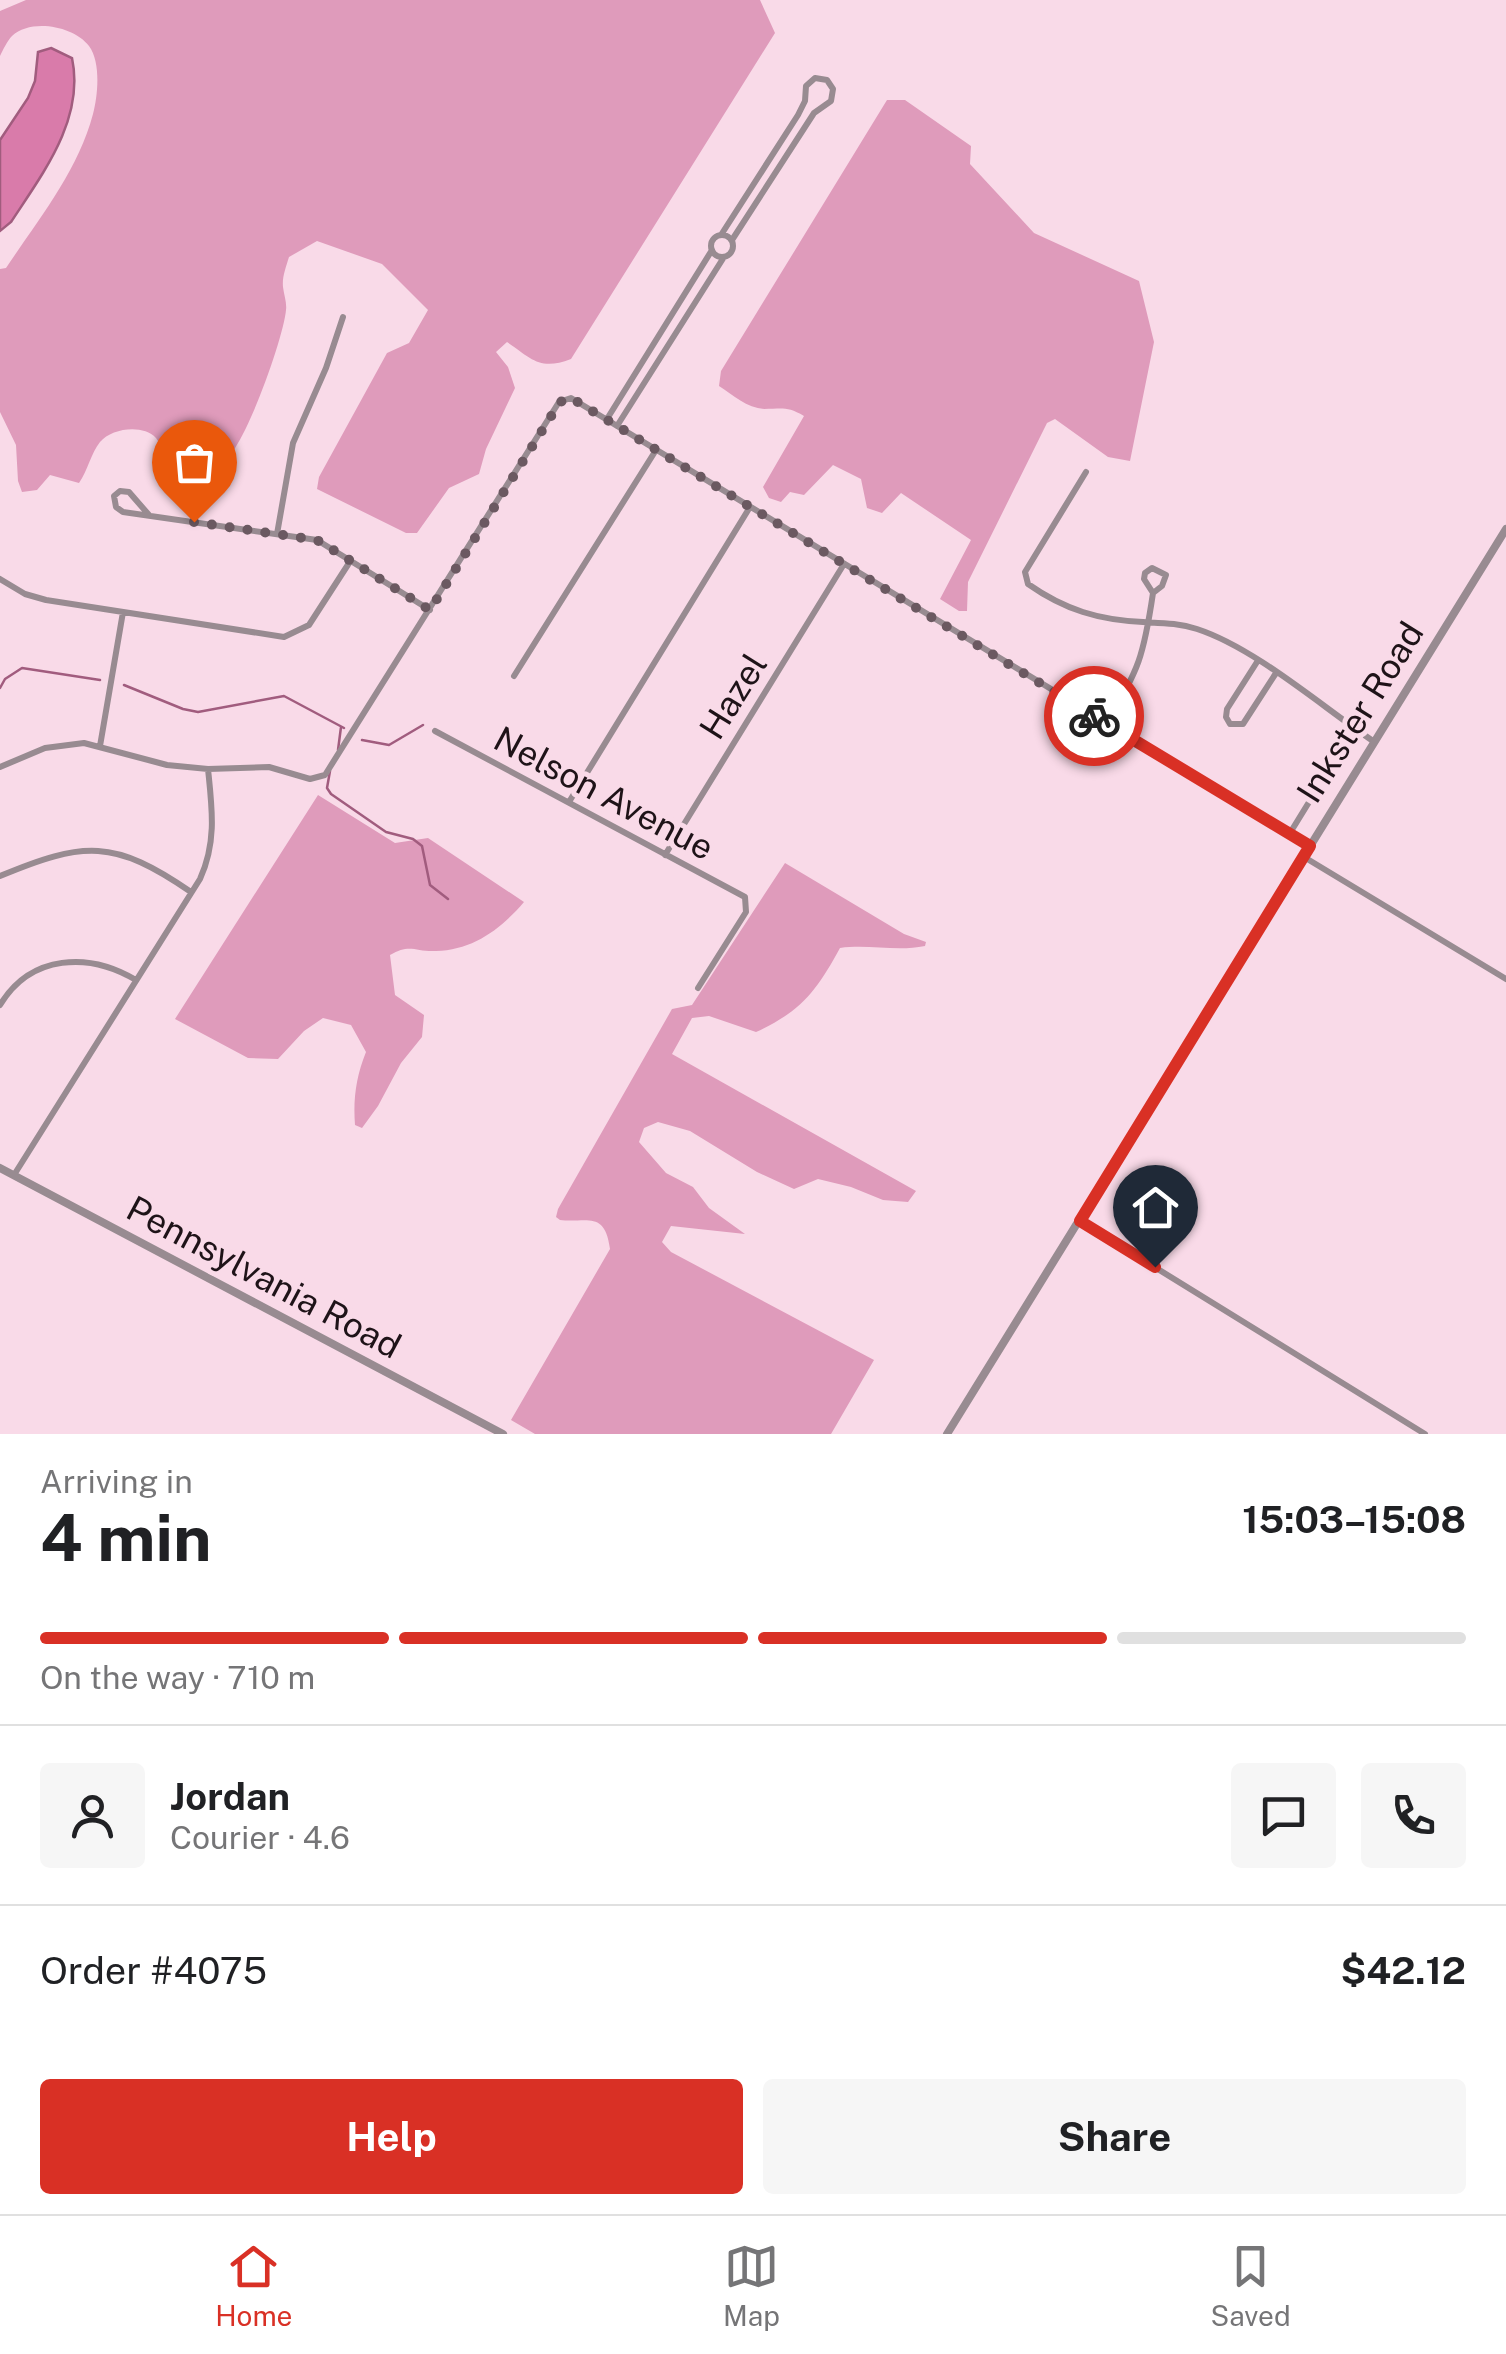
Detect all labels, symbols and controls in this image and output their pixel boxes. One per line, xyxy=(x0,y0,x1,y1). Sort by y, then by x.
pin xyxy=(152,420,237,523)
icon: bag xyxy=(167,435,222,490)
street label: Inkster Road xyxy=(1288,614,1432,810)
street label: Hazel xyxy=(691,646,775,746)
courier xyxy=(1044,666,1144,766)
icon: bike xyxy=(1067,689,1122,744)
street label: Nelson Avenue xyxy=(487,718,721,868)
pin xyxy=(1113,1165,1198,1268)
icon: home xyxy=(1128,1180,1183,1235)
street label: Pennsylvania Road xyxy=(120,1187,408,1367)
text: Arriving in xyxy=(40,1463,193,1500)
text: 15:03–15:08 xyxy=(1242,1497,1466,1542)
text: 4 min xyxy=(40,1499,212,1576)
text: On the way · 710 m xyxy=(40,1659,315,1696)
button: person xyxy=(40,1763,145,1868)
button: chat xyxy=(1231,1763,1336,1868)
button: phone xyxy=(1361,1763,1466,1868)
text: Jordan xyxy=(170,1774,290,1819)
text: Courier · 4.6 xyxy=(170,1819,350,1856)
text: Order #4075 xyxy=(40,1948,267,1993)
text: $42.12 xyxy=(1340,1948,1466,1993)
button: Help xyxy=(40,2079,743,2194)
button: Share xyxy=(763,2079,1466,2194)
tab: Home xyxy=(215,2239,292,2332)
tab: Map xyxy=(723,2239,780,2332)
tab: Saved xyxy=(1211,2239,1291,2332)

